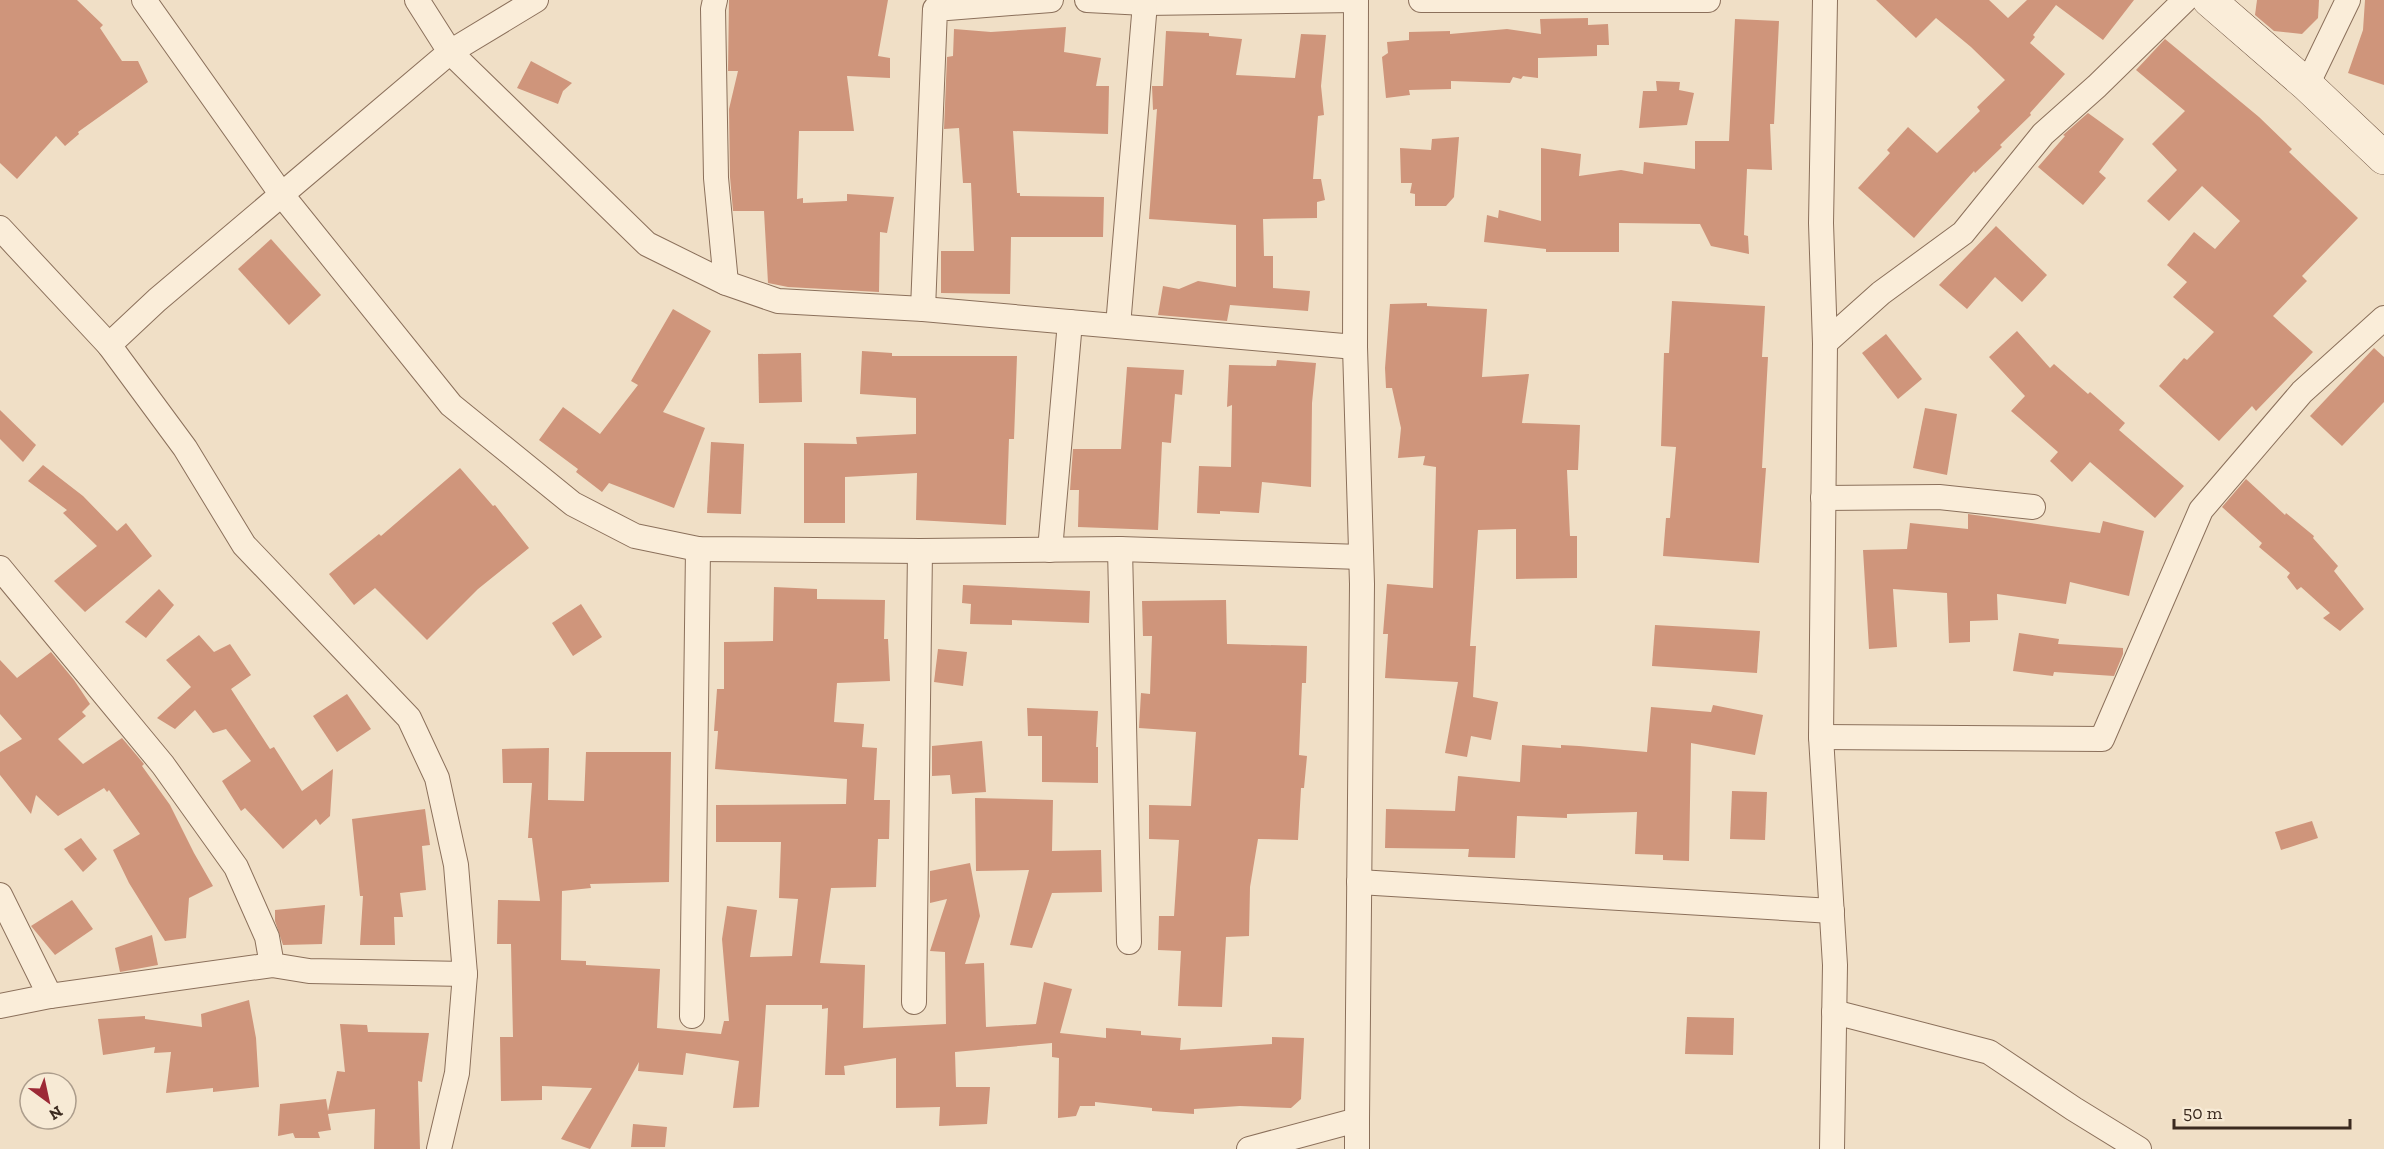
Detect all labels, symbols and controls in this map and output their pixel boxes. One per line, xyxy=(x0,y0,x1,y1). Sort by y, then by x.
north arrow xyxy=(18,1071,78,1131)
scale bar xyxy=(2174,1092,2350,1130)
text: N xyxy=(46,1102,66,1124)
text: 50 m xyxy=(2183,1102,2223,1124)

